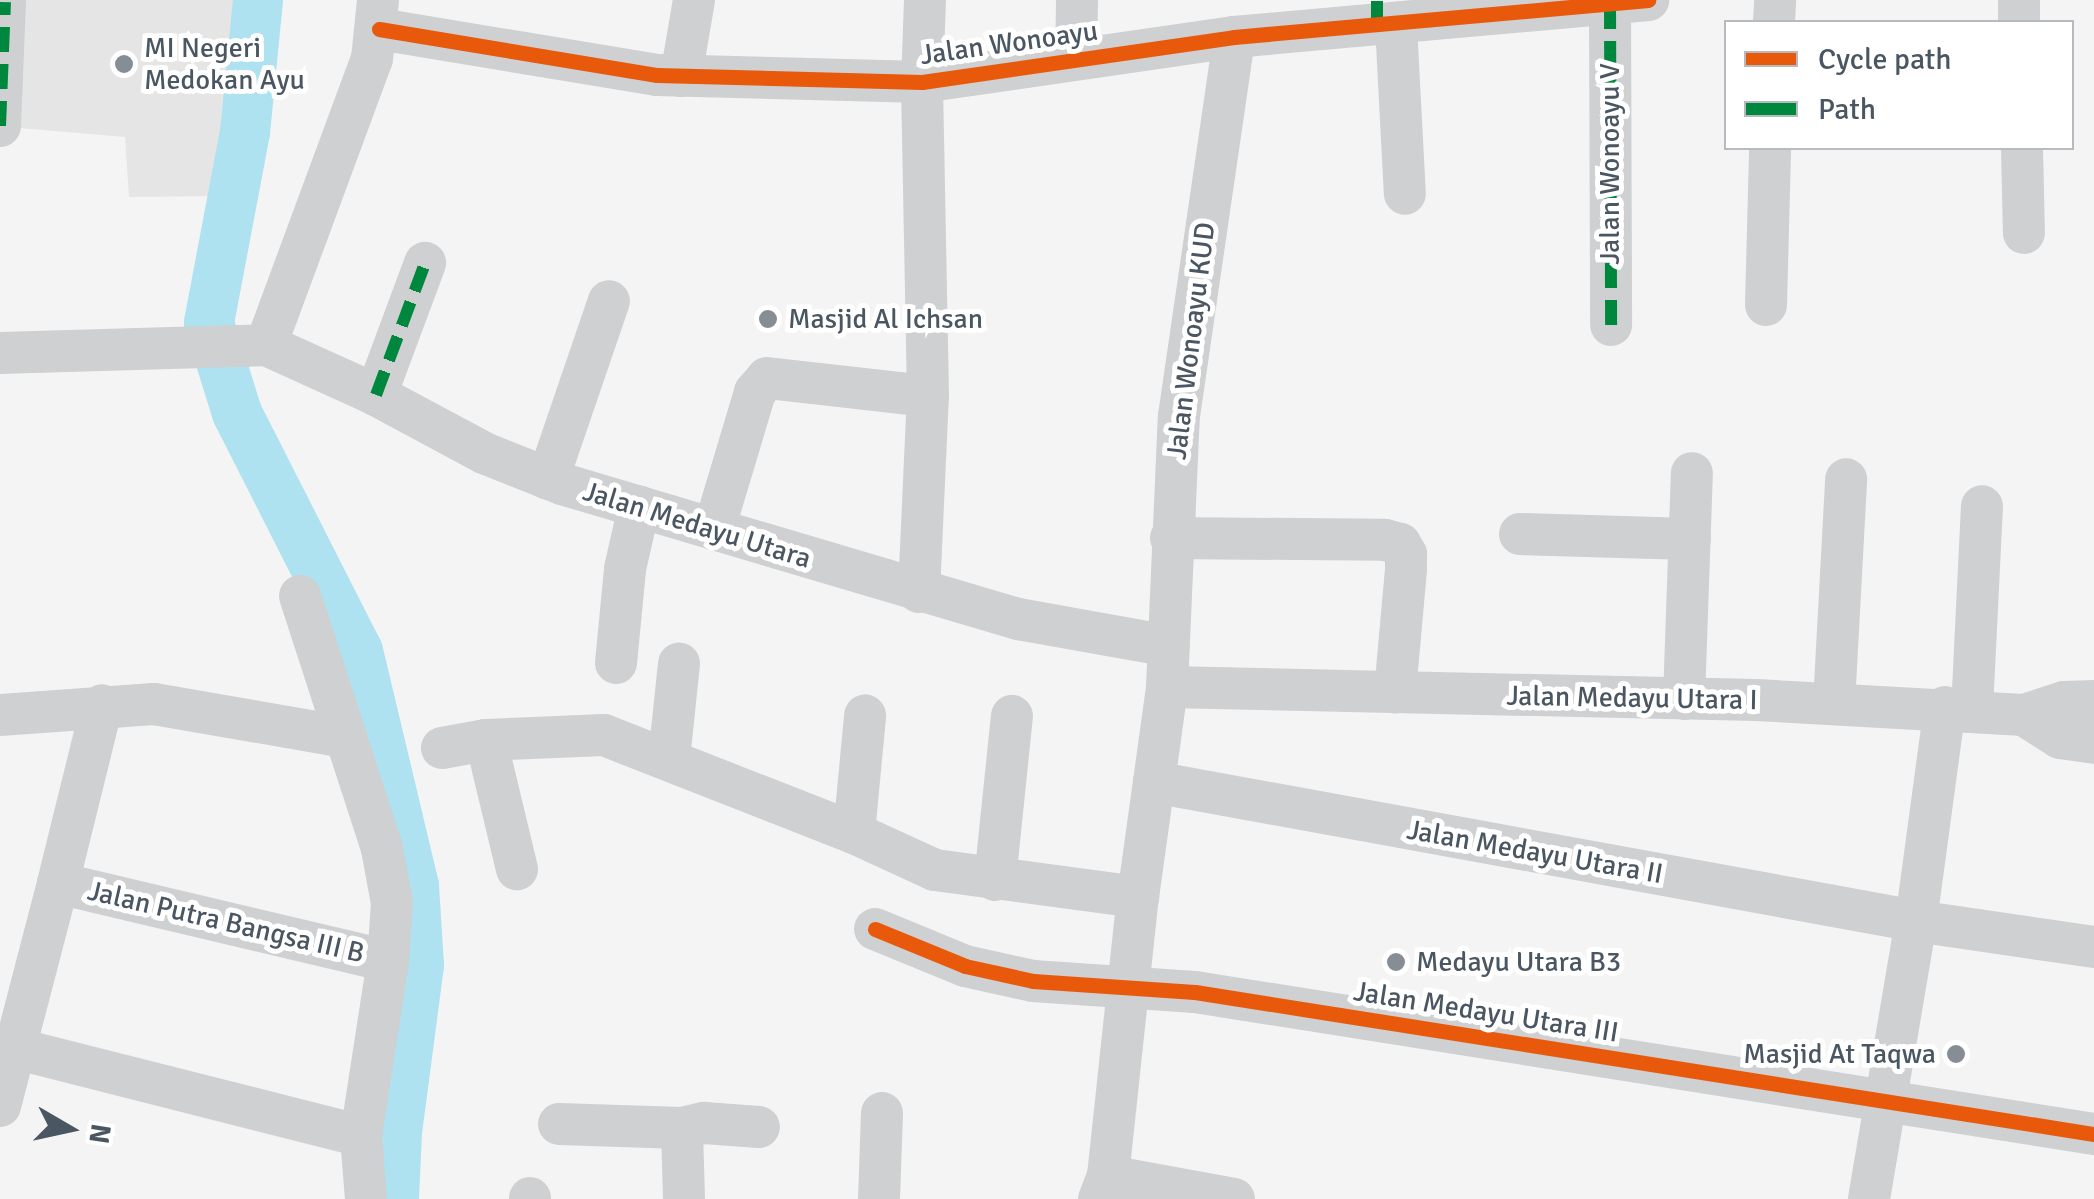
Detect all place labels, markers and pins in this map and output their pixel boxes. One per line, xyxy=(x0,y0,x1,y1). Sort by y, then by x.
place label: MI Negeri Medokan Ayu xyxy=(144,31,305,97)
marker: MI Negeri Medokan Ayu xyxy=(113,53,135,75)
place label: Masjid Al Ichsan xyxy=(788,302,983,336)
marker: Masjid Al Ichsan xyxy=(757,308,779,330)
place label: Medayu Utara B3 xyxy=(1416,945,1621,979)
marker: Medayu Utara B3 xyxy=(1385,951,1407,973)
place label: Masjid At Taqwa xyxy=(1743,1037,1936,1071)
marker: Masjid At Taqwa xyxy=(1945,1043,1967,1065)

